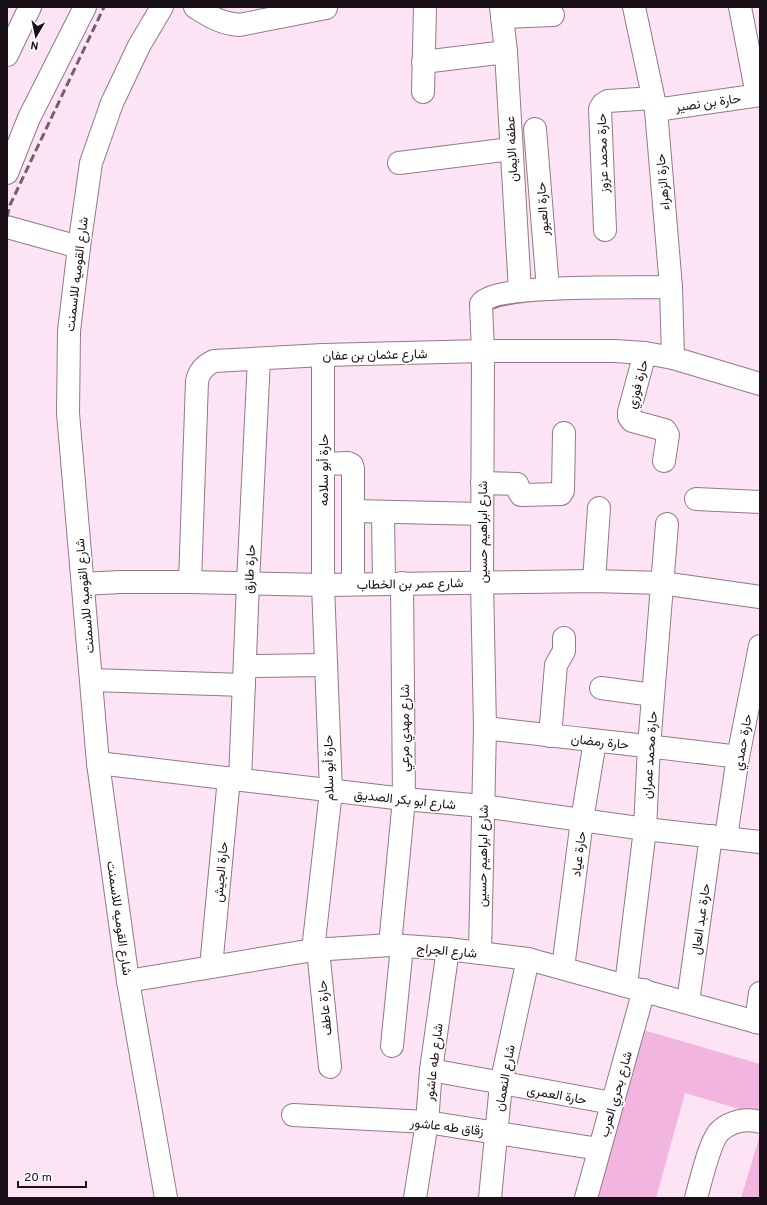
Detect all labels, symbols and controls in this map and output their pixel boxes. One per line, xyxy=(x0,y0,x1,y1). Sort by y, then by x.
north arrow xyxy=(16,16,56,56)
text: N xyxy=(30,37,40,52)
street label: حارة بن نصير xyxy=(673,91,742,117)
street label: حارة محمد عزوز xyxy=(595,113,613,194)
street label: عطفه الايمان xyxy=(503,115,523,182)
street label: حارة الزهراء xyxy=(654,153,674,211)
street label: حارة العبور xyxy=(534,181,554,237)
street label: شارع القوميه للاسمنت xyxy=(63,216,93,332)
street label: شارع عثمان بن عفان xyxy=(322,347,428,365)
street label: حارة فوزي xyxy=(625,358,654,411)
street label: حارة أبو سلامه xyxy=(316,434,333,506)
street label: شارع ابراهيم حسين xyxy=(476,481,492,583)
street label: شارع القوميه للاسمنت xyxy=(73,538,99,654)
street label: حارة طارق xyxy=(242,544,260,594)
street label: شارع عمر بن الخطاب xyxy=(356,576,464,594)
street label: شارع مهدي مرعي xyxy=(398,684,415,772)
street label: حارة محمد عمران xyxy=(640,710,662,800)
street label: حارة حمدي xyxy=(731,713,758,772)
street label: حارة رمضان xyxy=(570,732,630,754)
street label: حارة أبو سلام xyxy=(320,734,339,801)
street label: شارع أبو بكر الصديق xyxy=(353,787,457,814)
street label: شارع ابراهيم حسين xyxy=(475,805,493,907)
street label: حارة عياد xyxy=(569,830,591,878)
street label: حارة الجيش xyxy=(211,841,233,903)
street label: شارع القوميه للاسمنت xyxy=(102,860,134,977)
street label: حارة عبد العال xyxy=(689,882,715,956)
street label: شارع الجراج xyxy=(416,941,478,963)
street label: حارة عاطف xyxy=(315,979,337,1036)
street label: شارع طه عاشور xyxy=(422,1022,448,1103)
street label: شارع النعمان xyxy=(492,1044,520,1113)
street label: شارع بحري العرب xyxy=(597,1050,638,1140)
street label: حارة العمرى xyxy=(525,1083,588,1109)
street label: زقاق طه عاشور xyxy=(408,1115,484,1140)
scale bar xyxy=(18,1163,86,1189)
text: 20 m xyxy=(24,1170,52,1186)

